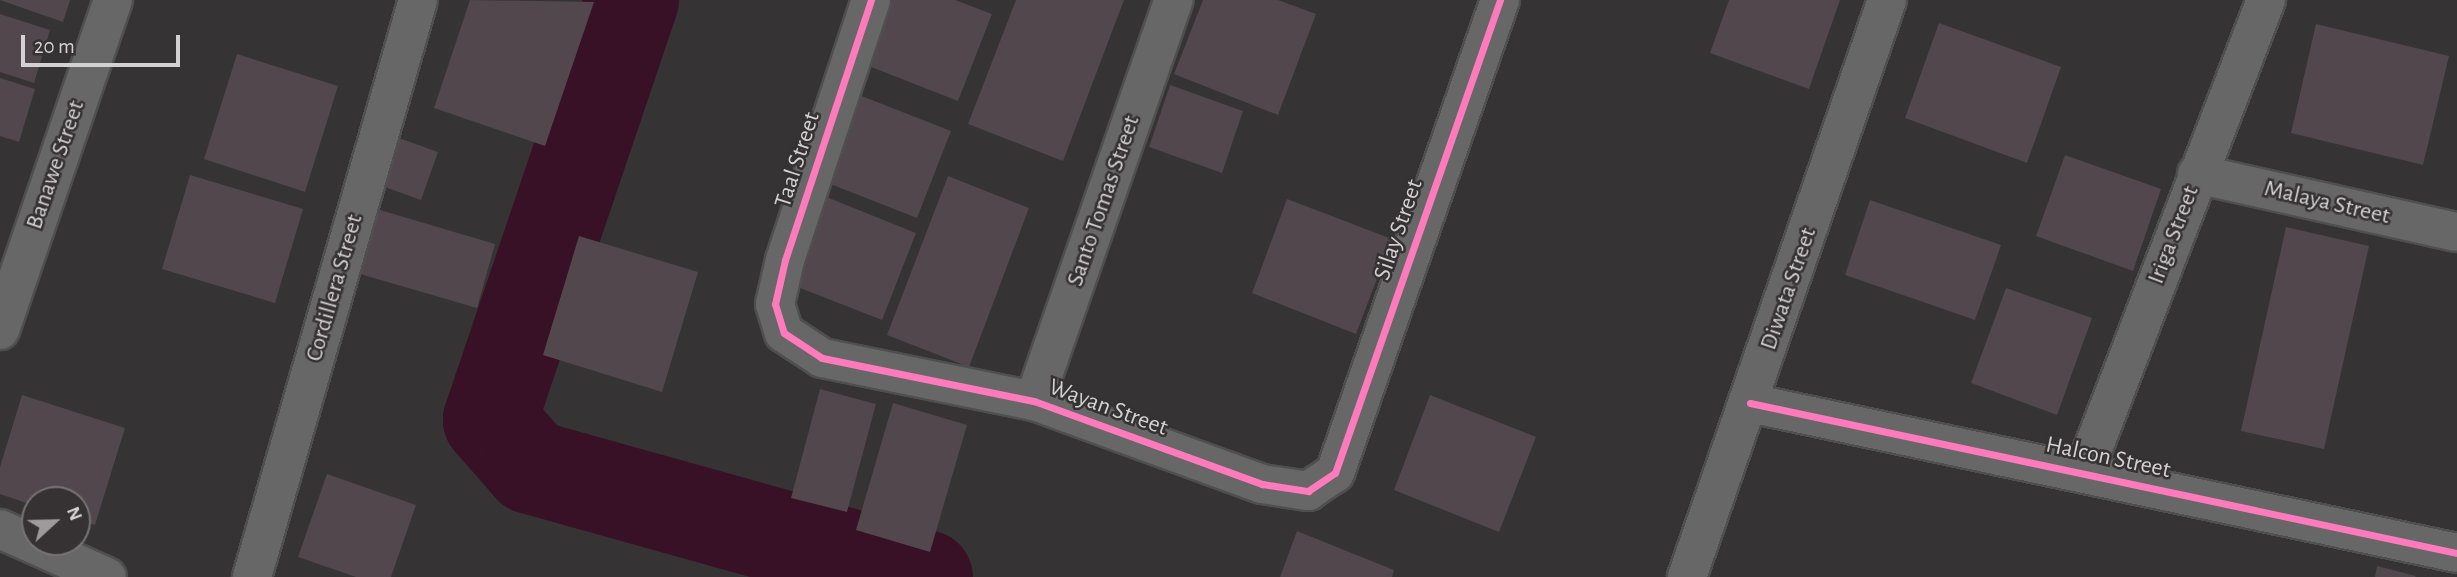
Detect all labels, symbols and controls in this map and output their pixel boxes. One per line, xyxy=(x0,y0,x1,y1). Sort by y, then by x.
scale bar xyxy=(24,21,184,65)
text: 20 m xyxy=(34,36,75,57)
street label: Banawe Street xyxy=(21,97,91,233)
street label: Taal Street xyxy=(769,109,827,211)
street label: Santo Tomas Street xyxy=(1061,112,1147,290)
street label: Malaya Street xyxy=(2261,175,2393,231)
street label: Silay Street xyxy=(1368,176,1430,284)
street label: Iriga Street xyxy=(2142,182,2206,288)
street label: Cordillera Street xyxy=(300,211,370,365)
street label: Diwata Street xyxy=(1755,224,1823,354)
street label: Wayan Street xyxy=(1045,373,1171,443)
street label: Halcon Street xyxy=(2043,431,2173,485)
north arrow xyxy=(21,486,91,556)
text: N xyxy=(63,504,85,523)

